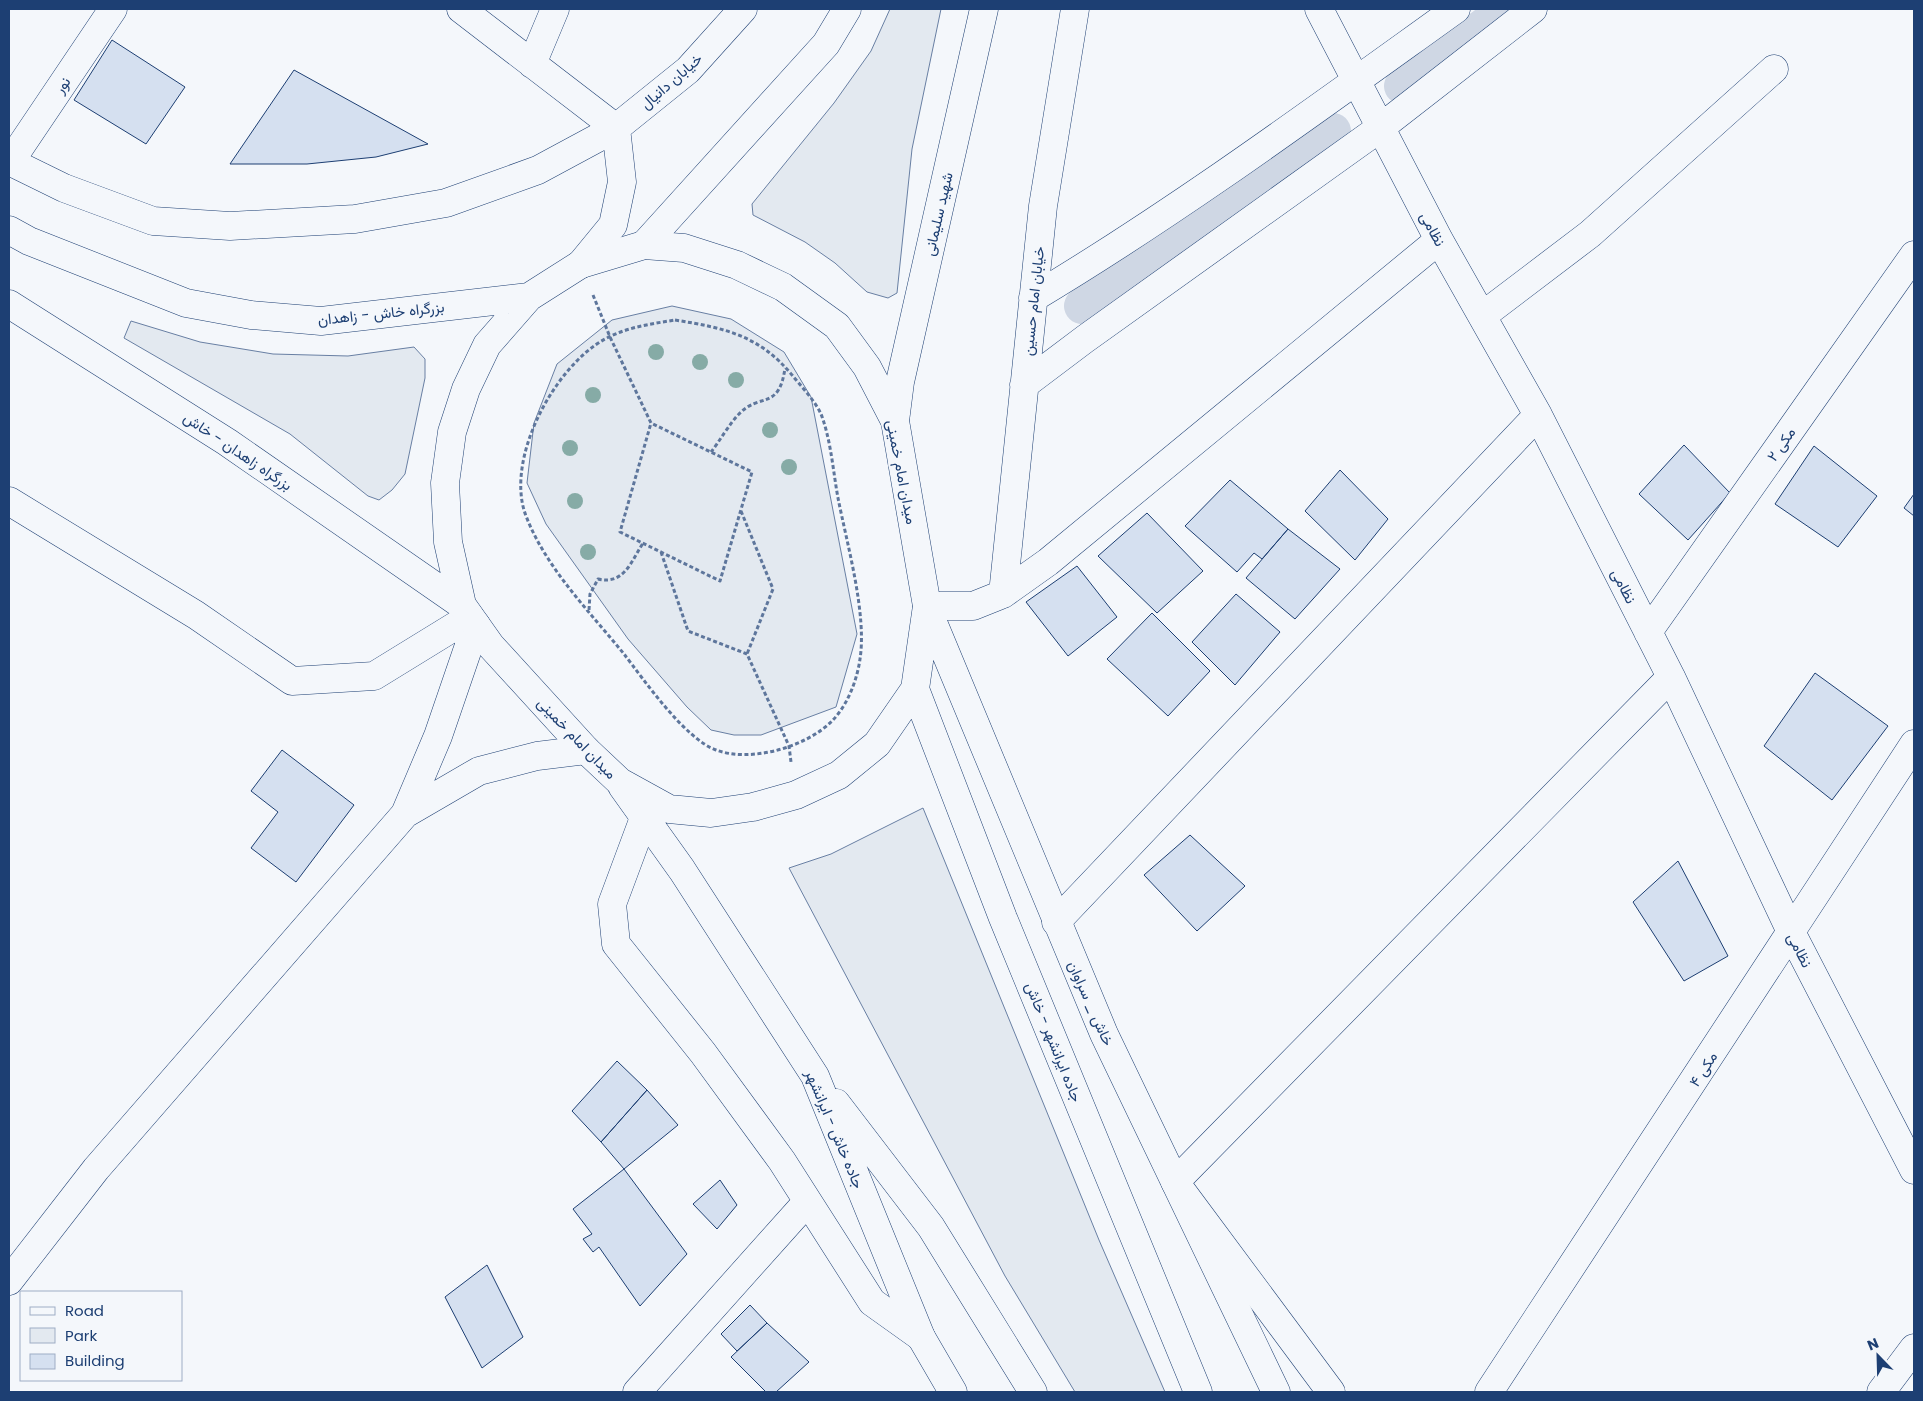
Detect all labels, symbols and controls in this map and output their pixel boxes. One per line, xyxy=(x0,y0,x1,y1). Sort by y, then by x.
street label: خیابان دانیال xyxy=(635,48,707,114)
street label: نور xyxy=(48,72,75,98)
street label: شهید سلیمانی xyxy=(918,170,958,258)
street label: نظامی xyxy=(1415,208,1451,250)
street label: خیابان امام حسین xyxy=(1017,245,1049,357)
street label: بزرگراه خاش - زاهدان xyxy=(317,296,445,330)
street label: بزرگراه زاهدان - خاش xyxy=(179,407,297,495)
street label: میدان امام خمینی xyxy=(882,418,922,526)
street label: مکی ۲ xyxy=(1762,423,1800,465)
street label: نظامی xyxy=(1606,565,1642,607)
street label: میدان امام خمینی xyxy=(533,692,621,784)
street label: نظامی xyxy=(1782,929,1818,971)
street label: خاش _ سراوان xyxy=(1063,957,1119,1049)
street label: جاده ایرانشهر - خاش xyxy=(1020,979,1088,1105)
street label: مکی ۴ xyxy=(1684,1047,1722,1091)
street label: جاده خاش - ایرانشهر xyxy=(800,1065,870,1192)
legend xyxy=(20,1291,182,1381)
text: Road xyxy=(65,1300,104,1321)
text: Park xyxy=(65,1325,97,1346)
north arrow xyxy=(1853,1331,1903,1381)
text: N xyxy=(1864,1333,1882,1355)
text: Building xyxy=(65,1350,125,1371)

